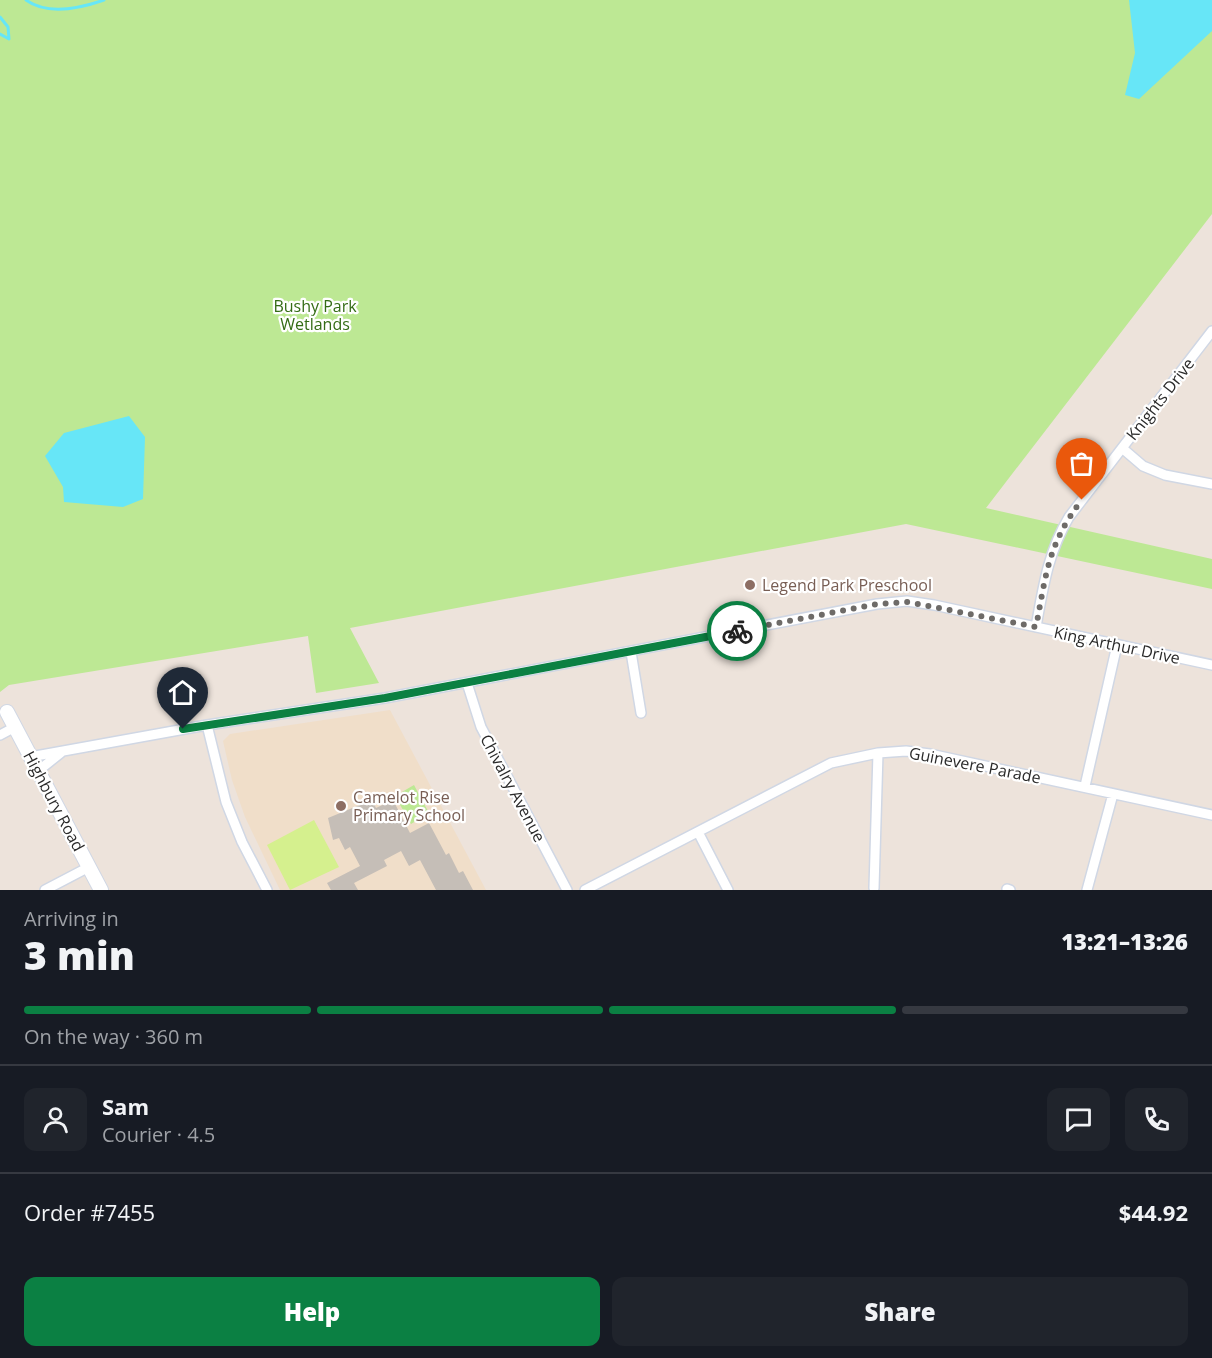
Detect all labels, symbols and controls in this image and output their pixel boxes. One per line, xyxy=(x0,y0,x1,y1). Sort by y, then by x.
park label: Bushy Park Wetlands xyxy=(273,295,357,335)
street label: Knights Drive xyxy=(1121,353,1199,445)
pin xyxy=(1056,438,1107,500)
icon: bag xyxy=(1065,447,1098,480)
place label: Legend Park Preschool xyxy=(762,574,932,596)
marker: Legend Park Preschool xyxy=(743,578,757,592)
courier xyxy=(707,601,767,661)
icon: bike xyxy=(721,615,754,648)
street label: King Arthur Drive xyxy=(1052,621,1182,669)
pin xyxy=(157,667,208,729)
icon: home xyxy=(166,676,199,709)
street label: Chivalry Avenue xyxy=(475,730,551,846)
street label: Guinevere Parade xyxy=(907,741,1043,789)
street label: Highbury Road xyxy=(18,747,90,855)
place label: Camelot Rise Primary School xyxy=(353,786,465,826)
marker: Camelot Rise Primary School xyxy=(334,799,348,813)
text: Arriving in xyxy=(24,905,119,932)
text: 13:21–13:26 xyxy=(1061,926,1188,956)
text: 3 min xyxy=(24,928,135,981)
text: On the way · 360 m xyxy=(24,1023,203,1050)
button: person xyxy=(24,1088,87,1151)
button: chat xyxy=(1047,1088,1110,1151)
button: phone xyxy=(1125,1088,1188,1151)
text: Sam xyxy=(102,1091,149,1121)
text: Courier · 4.5 xyxy=(102,1121,215,1148)
text: Order #7455 xyxy=(24,1197,155,1227)
text: $44.92 xyxy=(1119,1197,1188,1227)
button: Help xyxy=(24,1277,600,1346)
button: Share xyxy=(612,1277,1188,1346)

